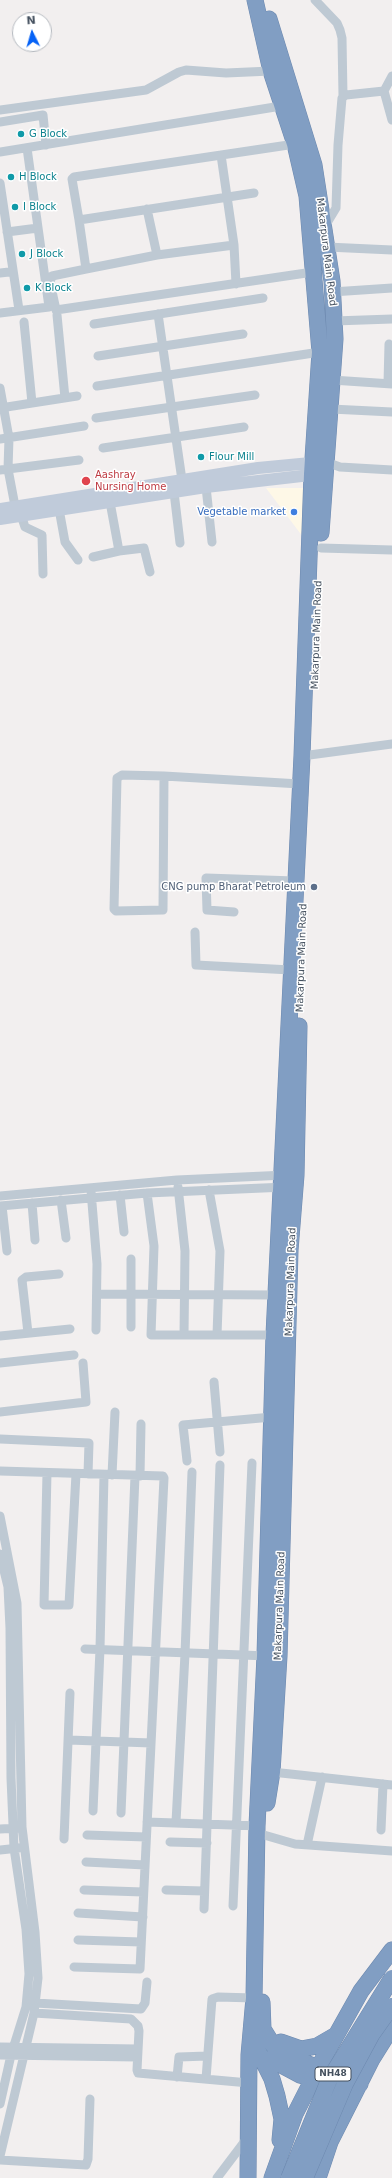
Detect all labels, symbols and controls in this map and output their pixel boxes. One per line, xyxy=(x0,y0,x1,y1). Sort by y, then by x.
north arrow xyxy=(12,12,52,52)
text: N xyxy=(26,14,36,27)
place label: G Block xyxy=(29,128,67,140)
marker: G Block xyxy=(16,129,26,139)
place label: H Block xyxy=(19,171,57,183)
marker: H Block xyxy=(6,172,16,182)
street label: Makarpura Main Road xyxy=(313,197,339,307)
place label: I Block xyxy=(23,201,56,213)
marker: I Block xyxy=(10,202,20,212)
place label: J Block xyxy=(30,248,63,260)
marker: J Block xyxy=(17,249,27,259)
place label: K Block xyxy=(35,282,72,294)
marker: K Block xyxy=(22,283,32,293)
place label: Flour Mill xyxy=(209,451,254,463)
marker: Flour Mill xyxy=(196,452,206,462)
place label: Aashray Nursing Home xyxy=(95,469,166,492)
marker: Aashray Nursing Home xyxy=(80,475,92,487)
place label: Vegetable market xyxy=(197,506,286,518)
marker: Vegetable market xyxy=(289,507,299,517)
street label: Makarpura Main Road xyxy=(309,580,325,690)
place label: CNG pump Bharat Petroleum xyxy=(161,881,306,893)
marker: CNG pump Bharat Petroleum xyxy=(309,882,319,892)
street label: Makarpura Main Road xyxy=(294,903,310,1013)
street label: Makarpura Main Road xyxy=(283,1227,299,1337)
street label: Makarpura Main Road xyxy=(272,1551,288,1661)
road number: NH48 xyxy=(315,2067,351,2081)

